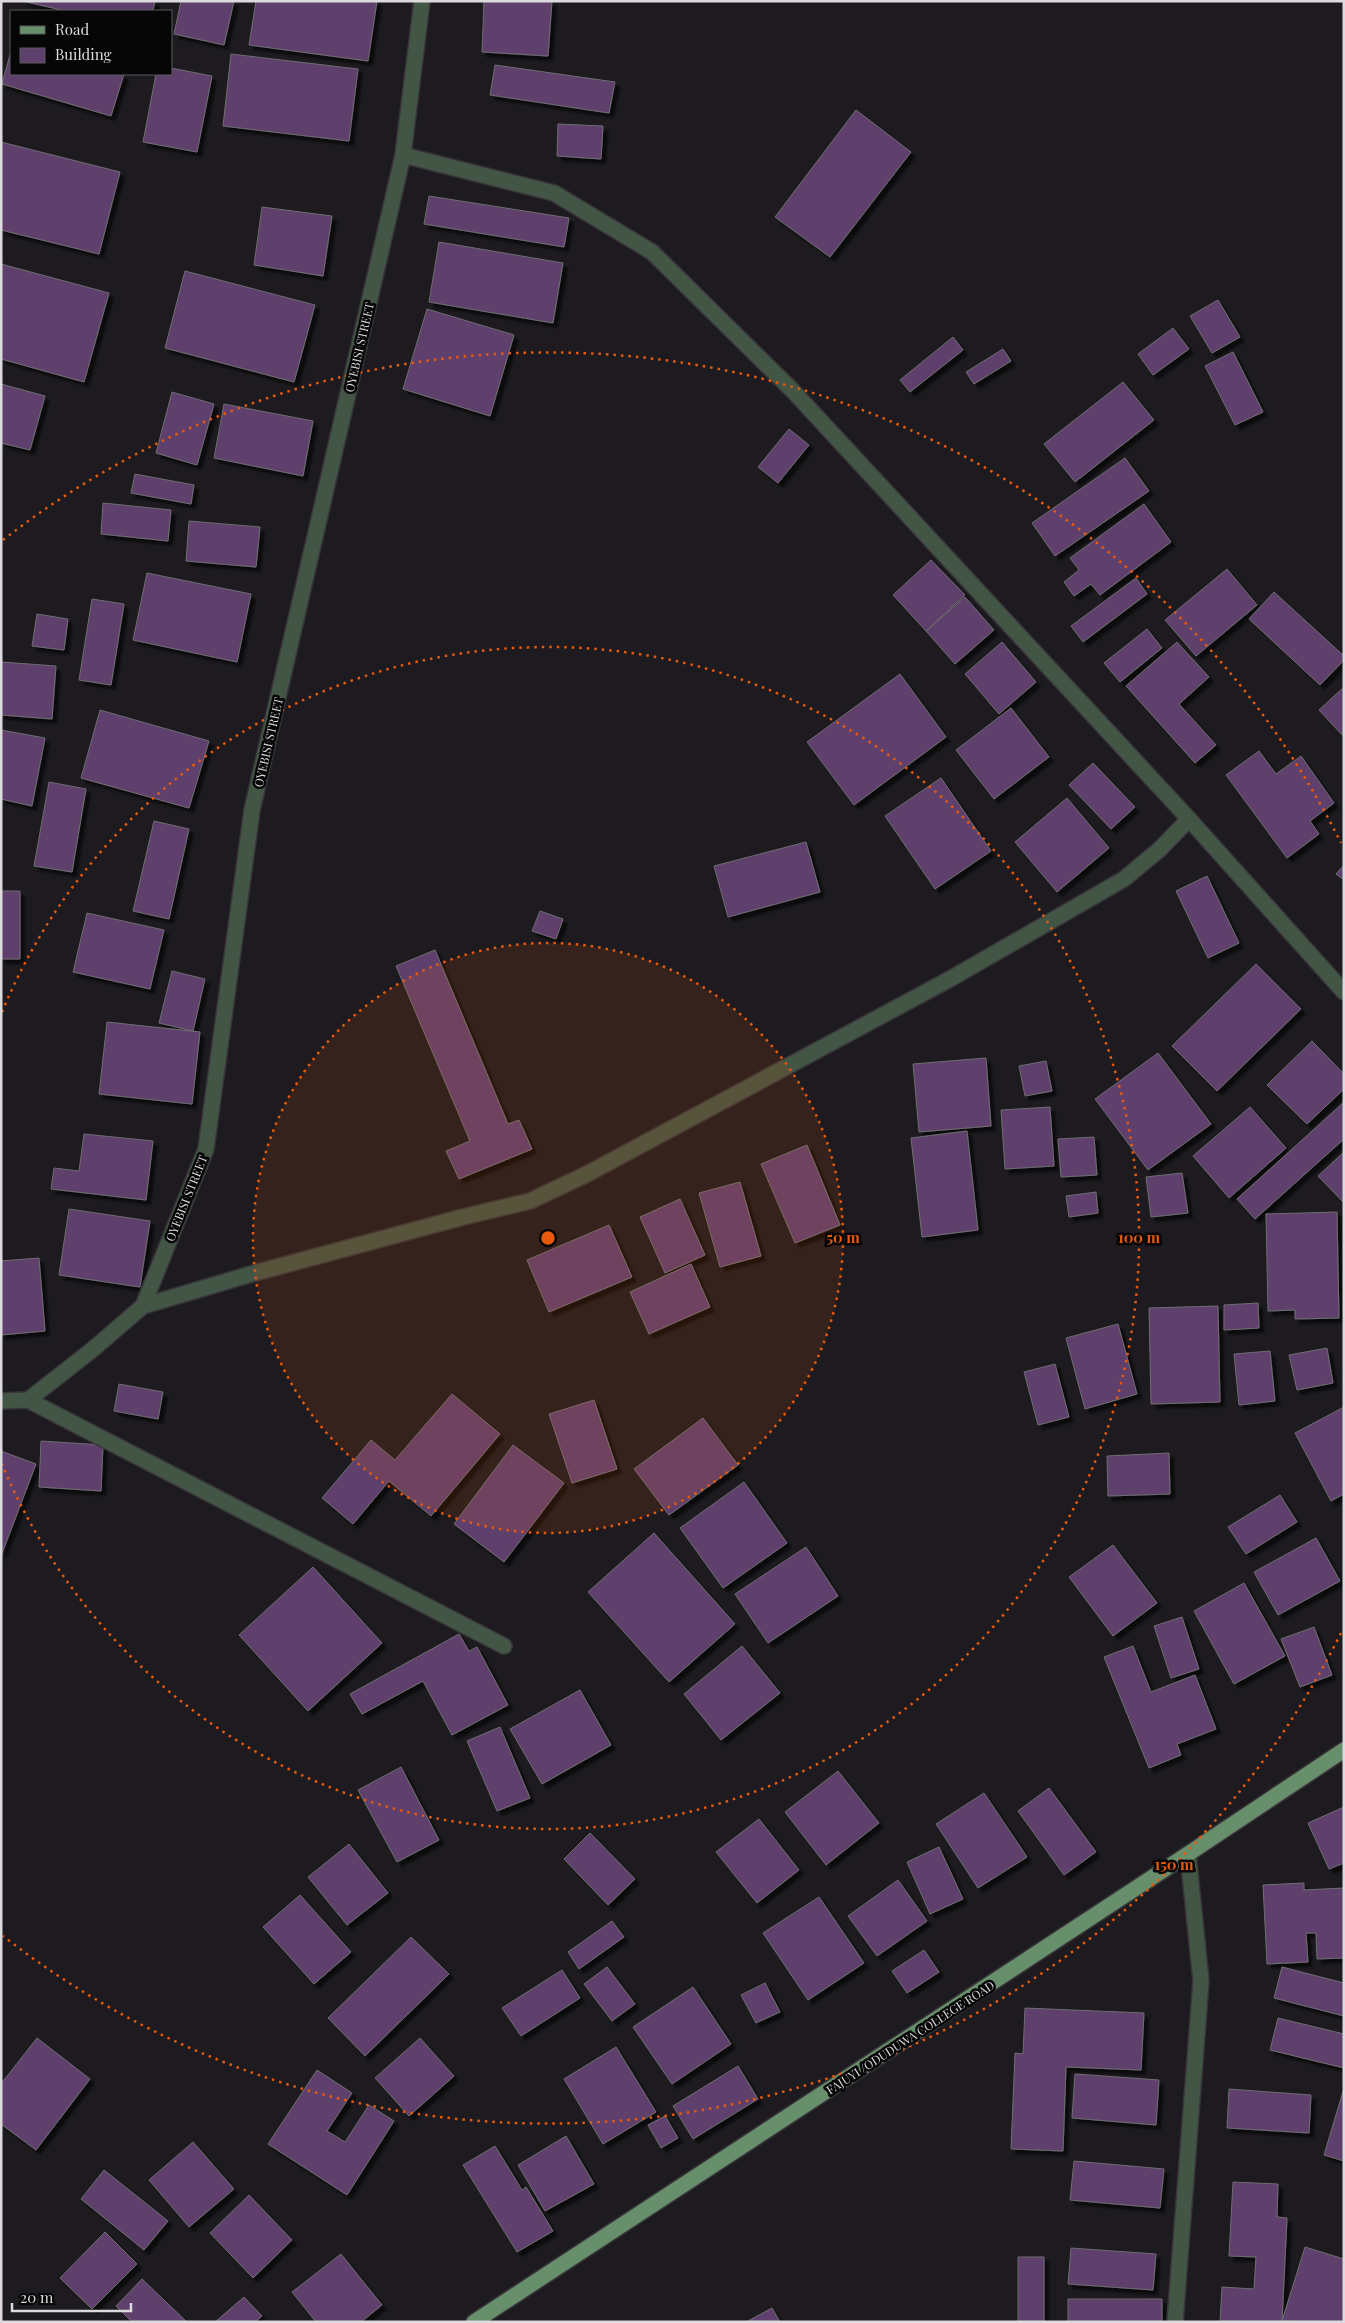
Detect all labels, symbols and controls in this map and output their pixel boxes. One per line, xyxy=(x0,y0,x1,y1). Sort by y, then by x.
legend xyxy=(10,10,172,75)
text: Road xyxy=(55,19,89,39)
text: Building xyxy=(55,44,112,64)
street label: OYEBISI STREET xyxy=(341,300,377,394)
street label: OYEBISI STREET xyxy=(250,695,286,789)
street label: OYEBISI STREET xyxy=(161,1152,211,1244)
text: 50 m xyxy=(826,1227,860,1247)
text: 100 m xyxy=(1118,1227,1161,1247)
centre of rings xyxy=(539,1229,557,1247)
text: 150 m xyxy=(1154,1854,1194,1874)
street label: FAJUYI /ODUDUWA COLLEGE ROAD xyxy=(823,1976,997,2097)
scale bar xyxy=(12,2280,131,2312)
text: 20 m xyxy=(20,2287,54,2307)

